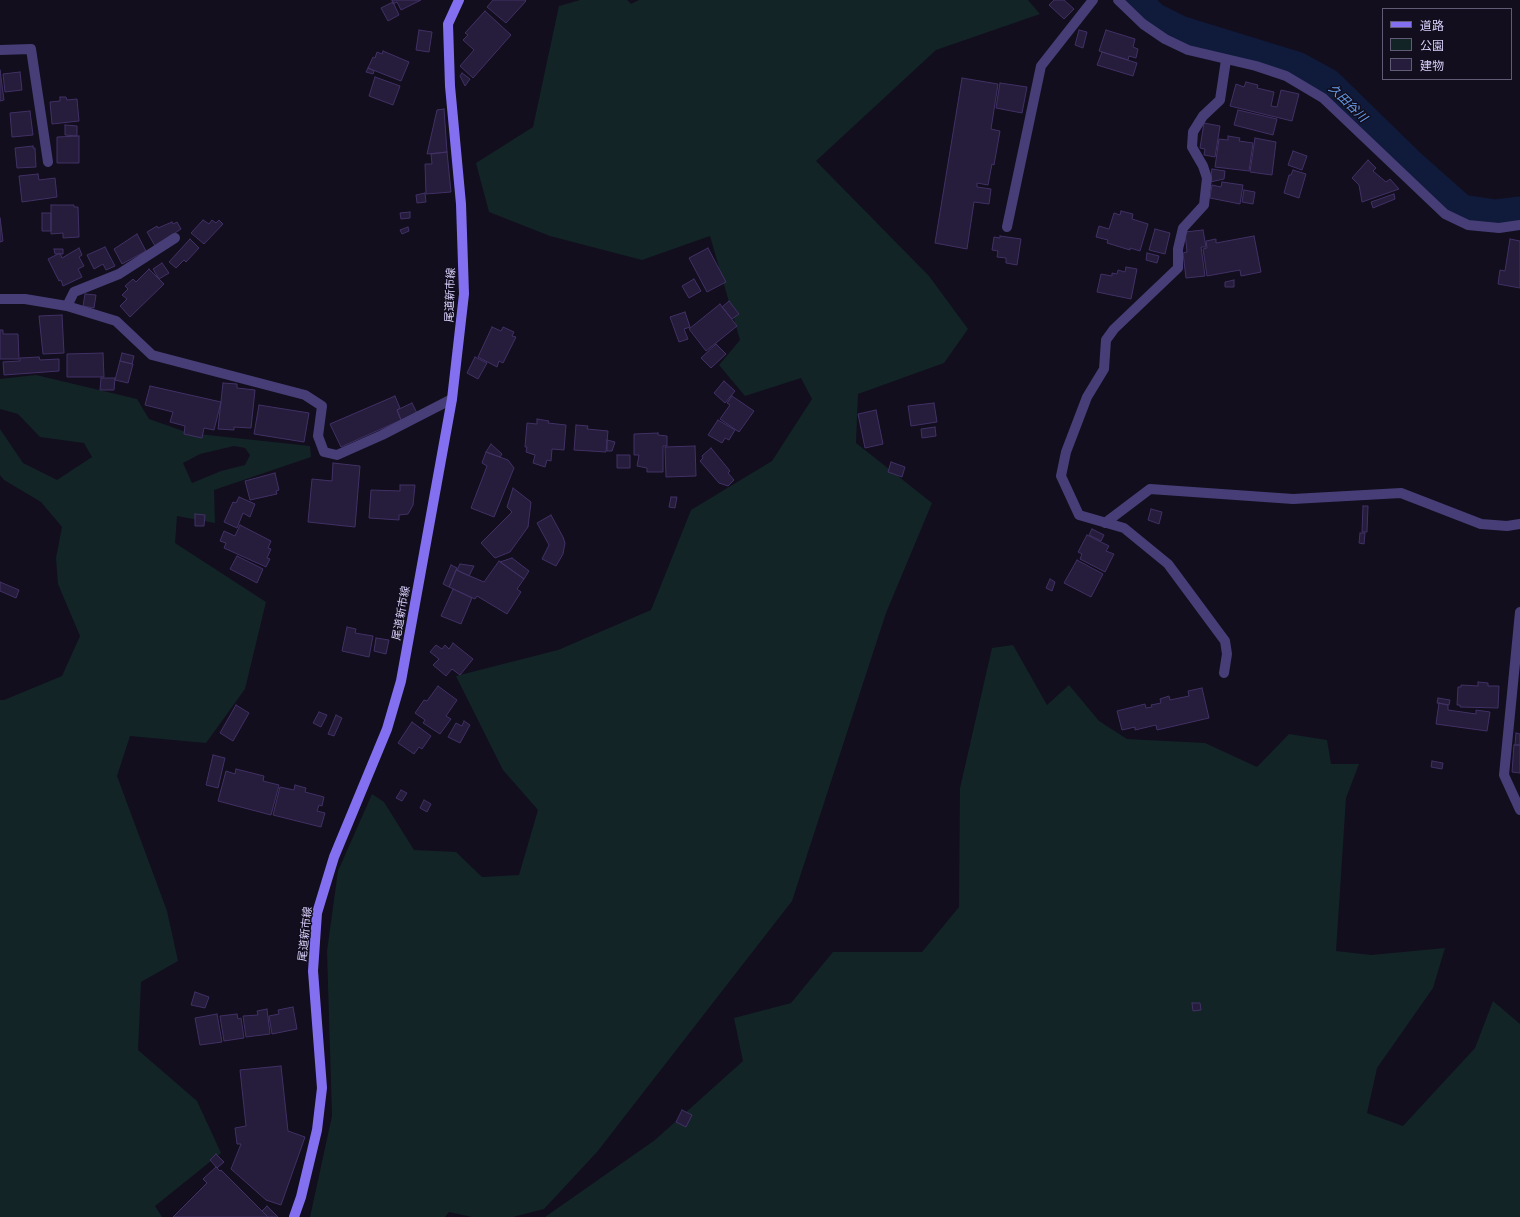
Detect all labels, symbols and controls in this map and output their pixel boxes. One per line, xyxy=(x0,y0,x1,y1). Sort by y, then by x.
legend xyxy=(1382,8,1512,80)
text: 道路 xyxy=(1420,19,1444,32)
text: 公園 xyxy=(1420,39,1444,52)
text: 建物 xyxy=(1420,59,1444,72)
water label: 久田谷川 xyxy=(1326,81,1370,125)
street label: 尾道新市線 xyxy=(442,267,458,323)
street label: 尾道新市線 xyxy=(390,585,412,641)
street label: 尾道新市線 xyxy=(296,906,314,962)

